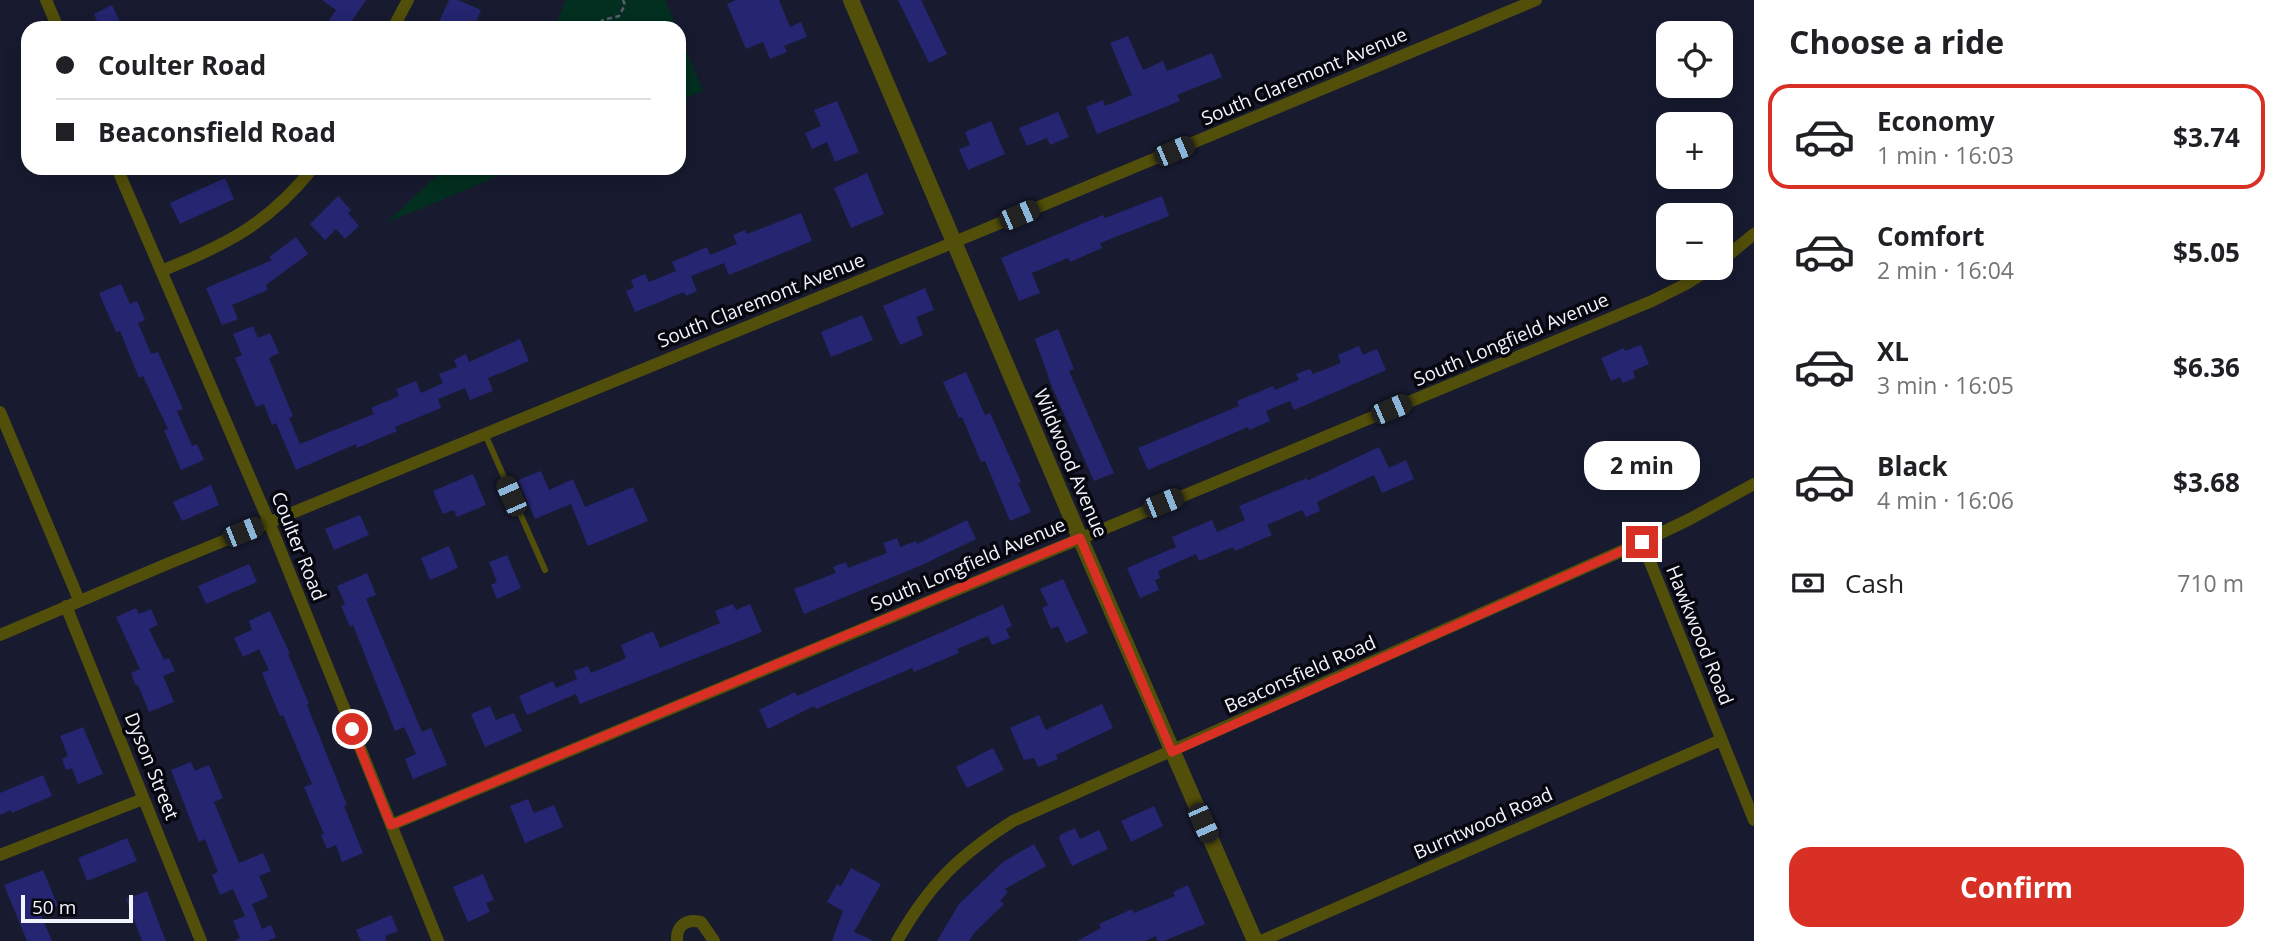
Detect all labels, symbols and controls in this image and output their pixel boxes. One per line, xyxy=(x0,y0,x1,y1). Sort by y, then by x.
text: Choose a ride xyxy=(1789,20,2004,63)
street label: South Claremont Avenue xyxy=(1197,21,1411,131)
map controls xyxy=(1656,21,1733,280)
button: locate xyxy=(1656,21,1733,98)
text: Coulter Road xyxy=(98,47,266,83)
text: Economy xyxy=(1877,103,1995,139)
icon: car xyxy=(1793,105,1856,168)
button: + xyxy=(1656,112,1733,189)
text: Beaconsfield Road xyxy=(98,114,336,150)
text: $3.74 xyxy=(2173,119,2240,155)
car xyxy=(1151,133,1198,169)
text: 1 min · 16:03 xyxy=(1877,139,2014,171)
car xyxy=(996,197,1043,233)
button: − xyxy=(1656,203,1733,280)
text: Comfort xyxy=(1877,218,1984,254)
icon: car xyxy=(1793,220,1856,283)
text: $5.05 xyxy=(2173,234,2240,270)
street label: South Claremont Avenue xyxy=(654,247,868,353)
text: 2 min · 16:04 xyxy=(1877,254,2014,286)
street label: South Longfield Avenue xyxy=(1409,286,1613,392)
text: XL xyxy=(1877,333,1909,369)
icon: car xyxy=(1793,335,1856,398)
text: $6.36 xyxy=(2173,349,2240,385)
text: 3 min · 16:05 xyxy=(1877,369,2014,401)
street label: Wildwood Avenue xyxy=(1028,385,1114,541)
car xyxy=(1368,391,1415,427)
callout: 2 min xyxy=(1584,440,1700,490)
text: Black xyxy=(1877,448,1948,484)
text: 2 min xyxy=(1610,449,1674,481)
icon: car xyxy=(1793,450,1856,513)
text: $3.68 xyxy=(2173,464,2240,500)
car xyxy=(493,473,530,519)
text: 4 min · 16:06 xyxy=(1877,484,2014,516)
car xyxy=(1140,485,1187,521)
street label: Coulter Road xyxy=(265,488,333,604)
street label: South Longfield Avenue xyxy=(866,511,1070,617)
car xyxy=(220,514,267,550)
route end xyxy=(1626,526,1658,558)
street label: Hawkwood Road xyxy=(1660,561,1740,709)
icon: cash xyxy=(1789,564,1827,602)
text: Cash xyxy=(1845,565,1904,601)
text: 710 m xyxy=(2177,567,2244,599)
street label: Beaconsfield Road xyxy=(1220,629,1380,719)
street label: Dyson Street xyxy=(119,709,185,824)
route start xyxy=(336,713,368,745)
street label: Burntwood Road xyxy=(1409,781,1557,865)
car xyxy=(1185,800,1222,846)
button: Confirm xyxy=(1789,847,2244,927)
scale bar xyxy=(21,892,133,924)
text: 50 m xyxy=(32,894,76,920)

